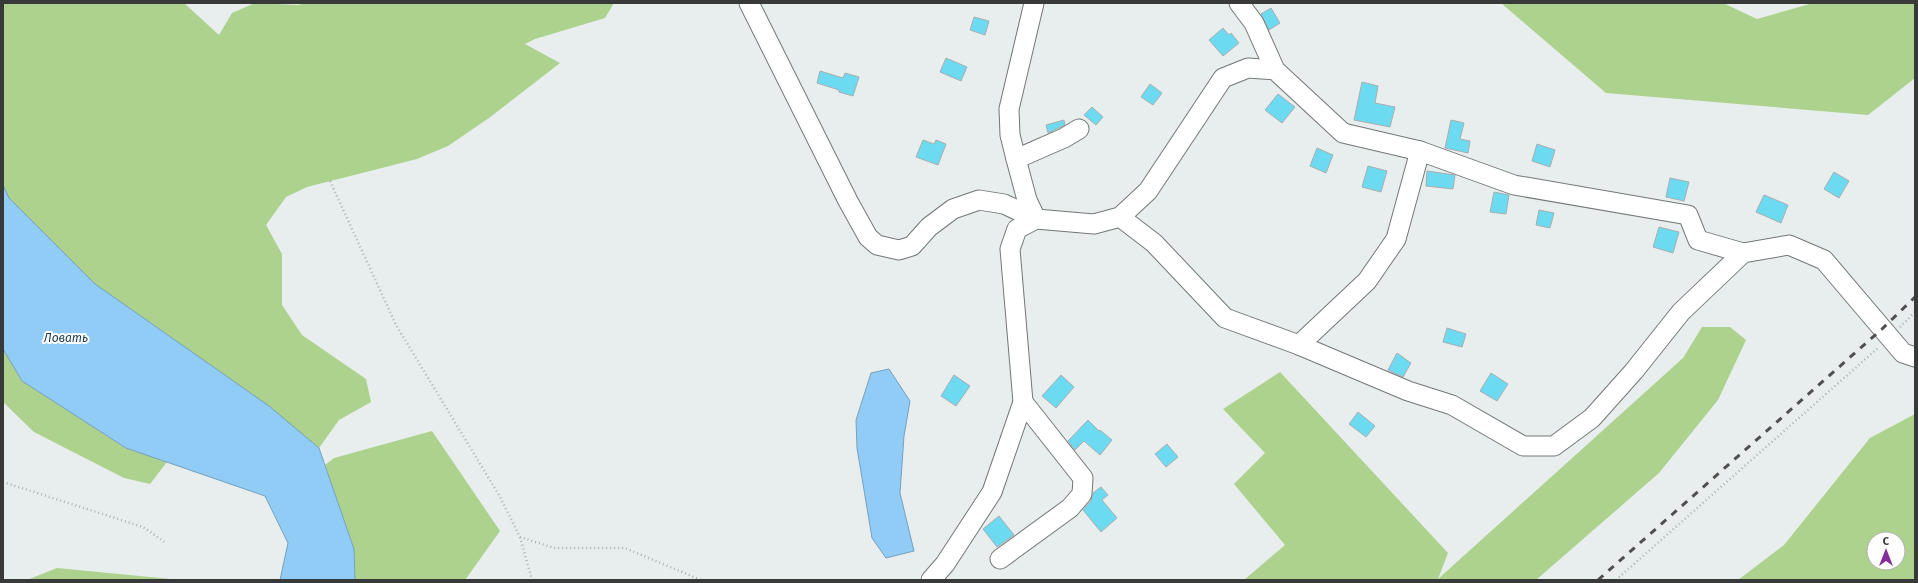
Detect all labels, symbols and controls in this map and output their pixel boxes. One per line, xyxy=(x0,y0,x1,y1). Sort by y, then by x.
water label: Ловать xyxy=(43,331,88,345)
north arrow xyxy=(1866,531,1906,571)
text: С xyxy=(1883,535,1890,548)

